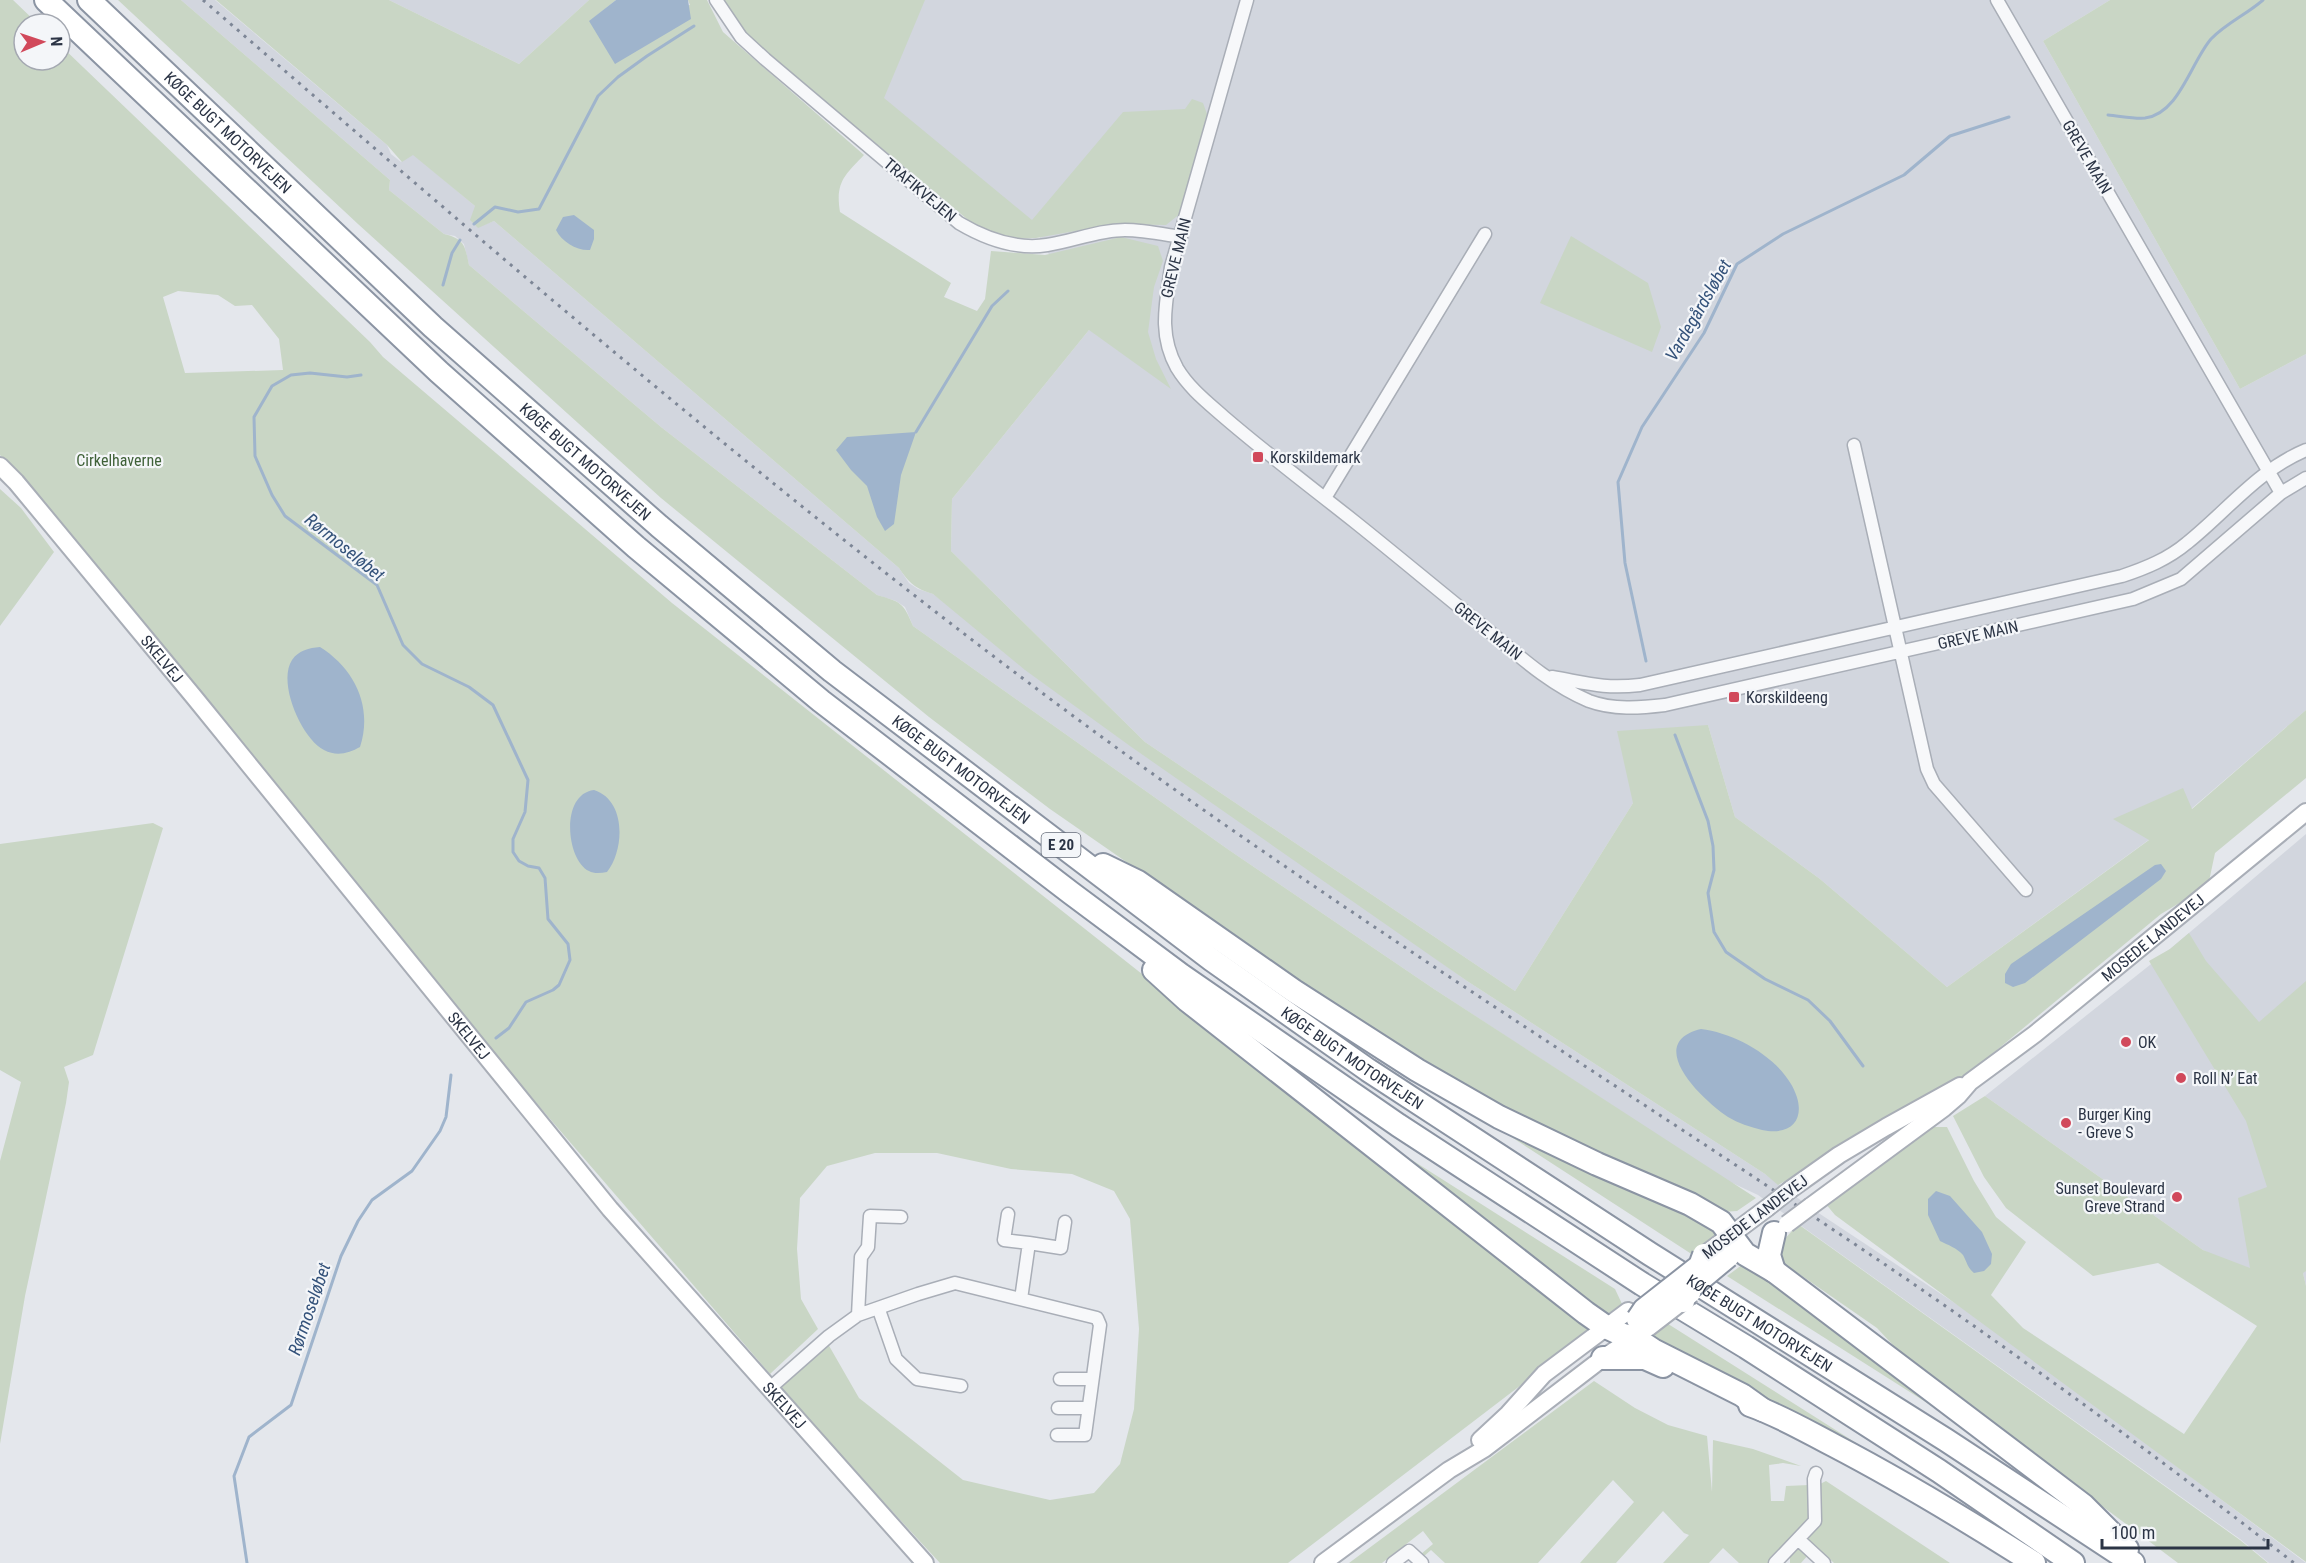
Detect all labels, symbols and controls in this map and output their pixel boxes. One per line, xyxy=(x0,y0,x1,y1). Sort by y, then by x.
north arrow xyxy=(12,12,72,72)
text: N xyxy=(47,36,66,47)
street label: KØGE BUGT MOTORVEJEN xyxy=(161,67,296,197)
street label: GREVE MAIN xyxy=(2058,117,2116,197)
street label: TRAFIKVEJEN xyxy=(880,154,960,226)
street label: GREVE MAIN xyxy=(1157,216,1195,300)
water label: Vardegårdsløbet xyxy=(1661,255,1736,364)
street label: KØGE BUGT MOTORVEJEN xyxy=(516,399,655,524)
place label: Korskildemark xyxy=(1270,448,1361,467)
marker: Korskildemark xyxy=(1251,450,1265,464)
park label: Cirkelhaverne xyxy=(76,451,162,470)
water label: Rørmoseløbet xyxy=(301,509,390,586)
street label: GREVE MAIN xyxy=(1450,598,1526,664)
street label: GREVE MAIN xyxy=(1936,617,2020,653)
street label: SKELVEJ xyxy=(137,631,187,686)
place label: Korskildeeng xyxy=(1746,688,1828,707)
marker: Korskildeeng xyxy=(1727,690,1741,704)
street label: KØGE BUGT MOTORVEJEN xyxy=(889,711,1034,828)
road number: E 20 xyxy=(1042,833,1080,857)
street label: MOSEDE LANDEVEJ xyxy=(2097,890,2208,985)
street label: KØGE BUGT MOTORVEJEN xyxy=(1278,1002,1427,1113)
street label: SKELVEJ xyxy=(444,1008,494,1063)
place label: OK xyxy=(2138,1033,2157,1052)
marker: OK xyxy=(2119,1035,2133,1049)
place label: Roll N’ Eat xyxy=(2193,1069,2258,1088)
marker: Roll N’ Eat xyxy=(2174,1071,2188,1085)
place label: Burger King - Greve S xyxy=(2078,1105,2151,1142)
marker: Burger King - Greve S xyxy=(2059,1116,2073,1130)
street label: MOSEDE LANDEVEJ xyxy=(1698,1171,1812,1263)
place label: Sunset Boulevard Greve Strand xyxy=(2055,1179,2165,1216)
marker: Sunset Boulevard Greve Strand xyxy=(2170,1190,2184,1204)
water label: Rørmoseløbet xyxy=(283,1259,335,1358)
street label: KØGE BUGT MOTORVEJEN xyxy=(1683,1270,1836,1376)
street label: SKELVEJ xyxy=(759,1378,810,1432)
scale bar xyxy=(2102,1512,2268,1550)
text: 100 m xyxy=(2111,1522,2155,1543)

